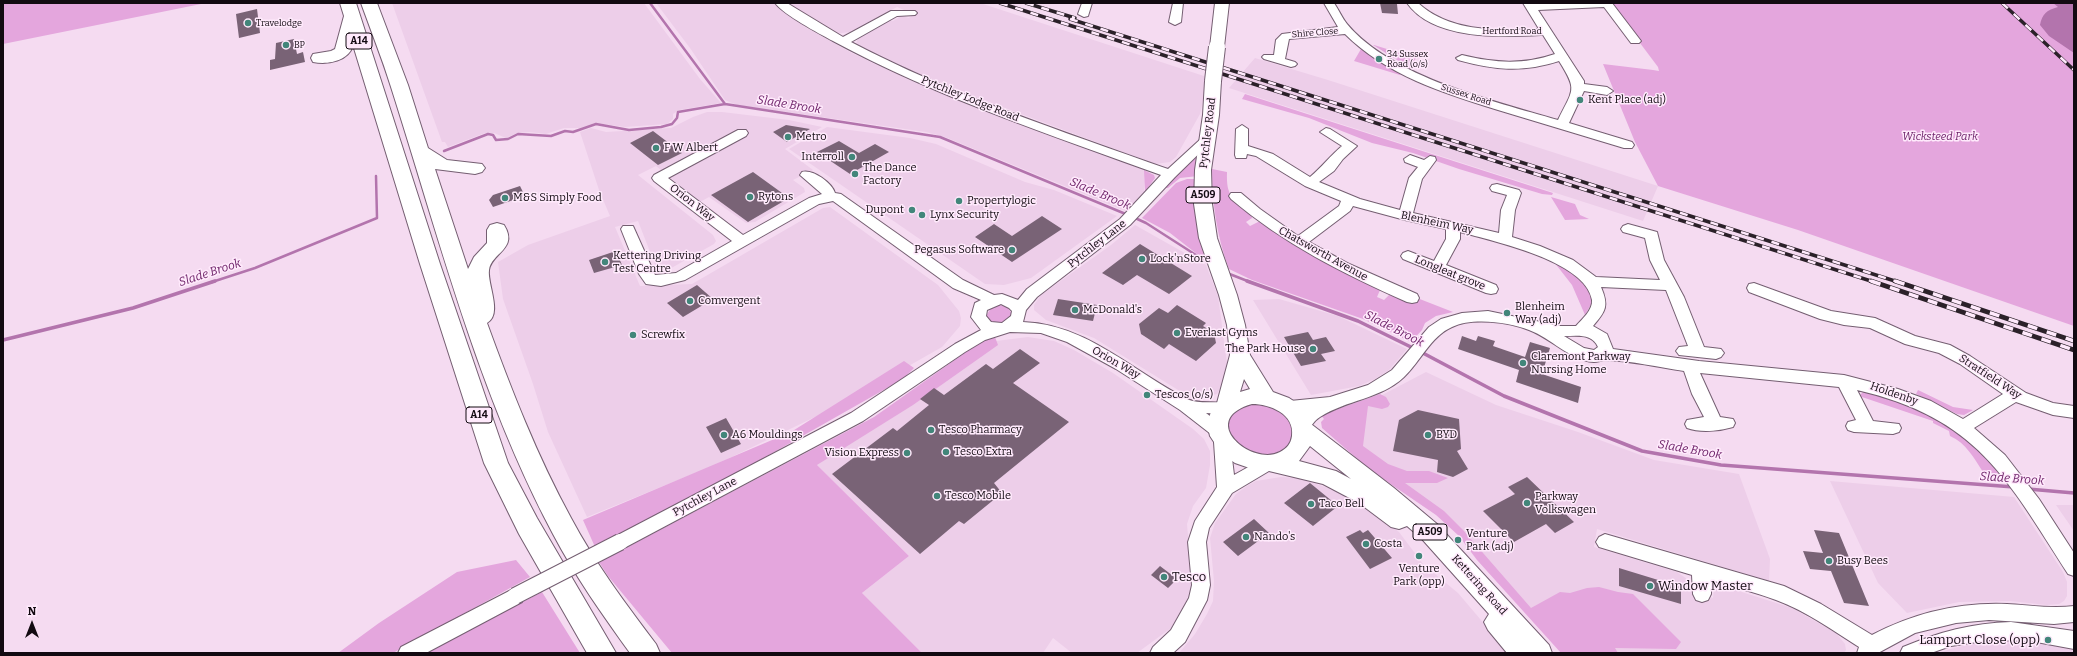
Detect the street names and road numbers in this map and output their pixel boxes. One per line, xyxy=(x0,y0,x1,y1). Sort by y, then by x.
street label: Shire Close xyxy=(1291,26,1339,40)
street label: Hertford Road xyxy=(1482,26,1542,36)
road number: A14 xyxy=(346,33,372,49)
street label: Pytchley Lodge Road xyxy=(919,73,1021,125)
street label: Sussex Road xyxy=(1440,82,1492,108)
street label: Pytchley Road xyxy=(1197,97,1219,169)
street label: Orion Way xyxy=(667,181,717,225)
road number: A509 xyxy=(1186,187,1220,203)
street label: Blenheim Way xyxy=(1400,209,1474,237)
street label: Pytchley Lane xyxy=(1065,217,1129,271)
street label: Chatsworth Avenue xyxy=(1276,224,1370,284)
street label: Longleat grove xyxy=(1413,253,1487,293)
street label: Orion Way xyxy=(1090,344,1142,382)
street label: Stratfield Way xyxy=(1956,352,2024,402)
street label: Holdenby xyxy=(1868,380,1920,408)
road number: A14 xyxy=(466,407,492,423)
street label: Pytchley Lane xyxy=(671,475,739,519)
road number: A509 xyxy=(1413,524,1447,540)
street label: Kettering Road xyxy=(1449,552,1509,618)

